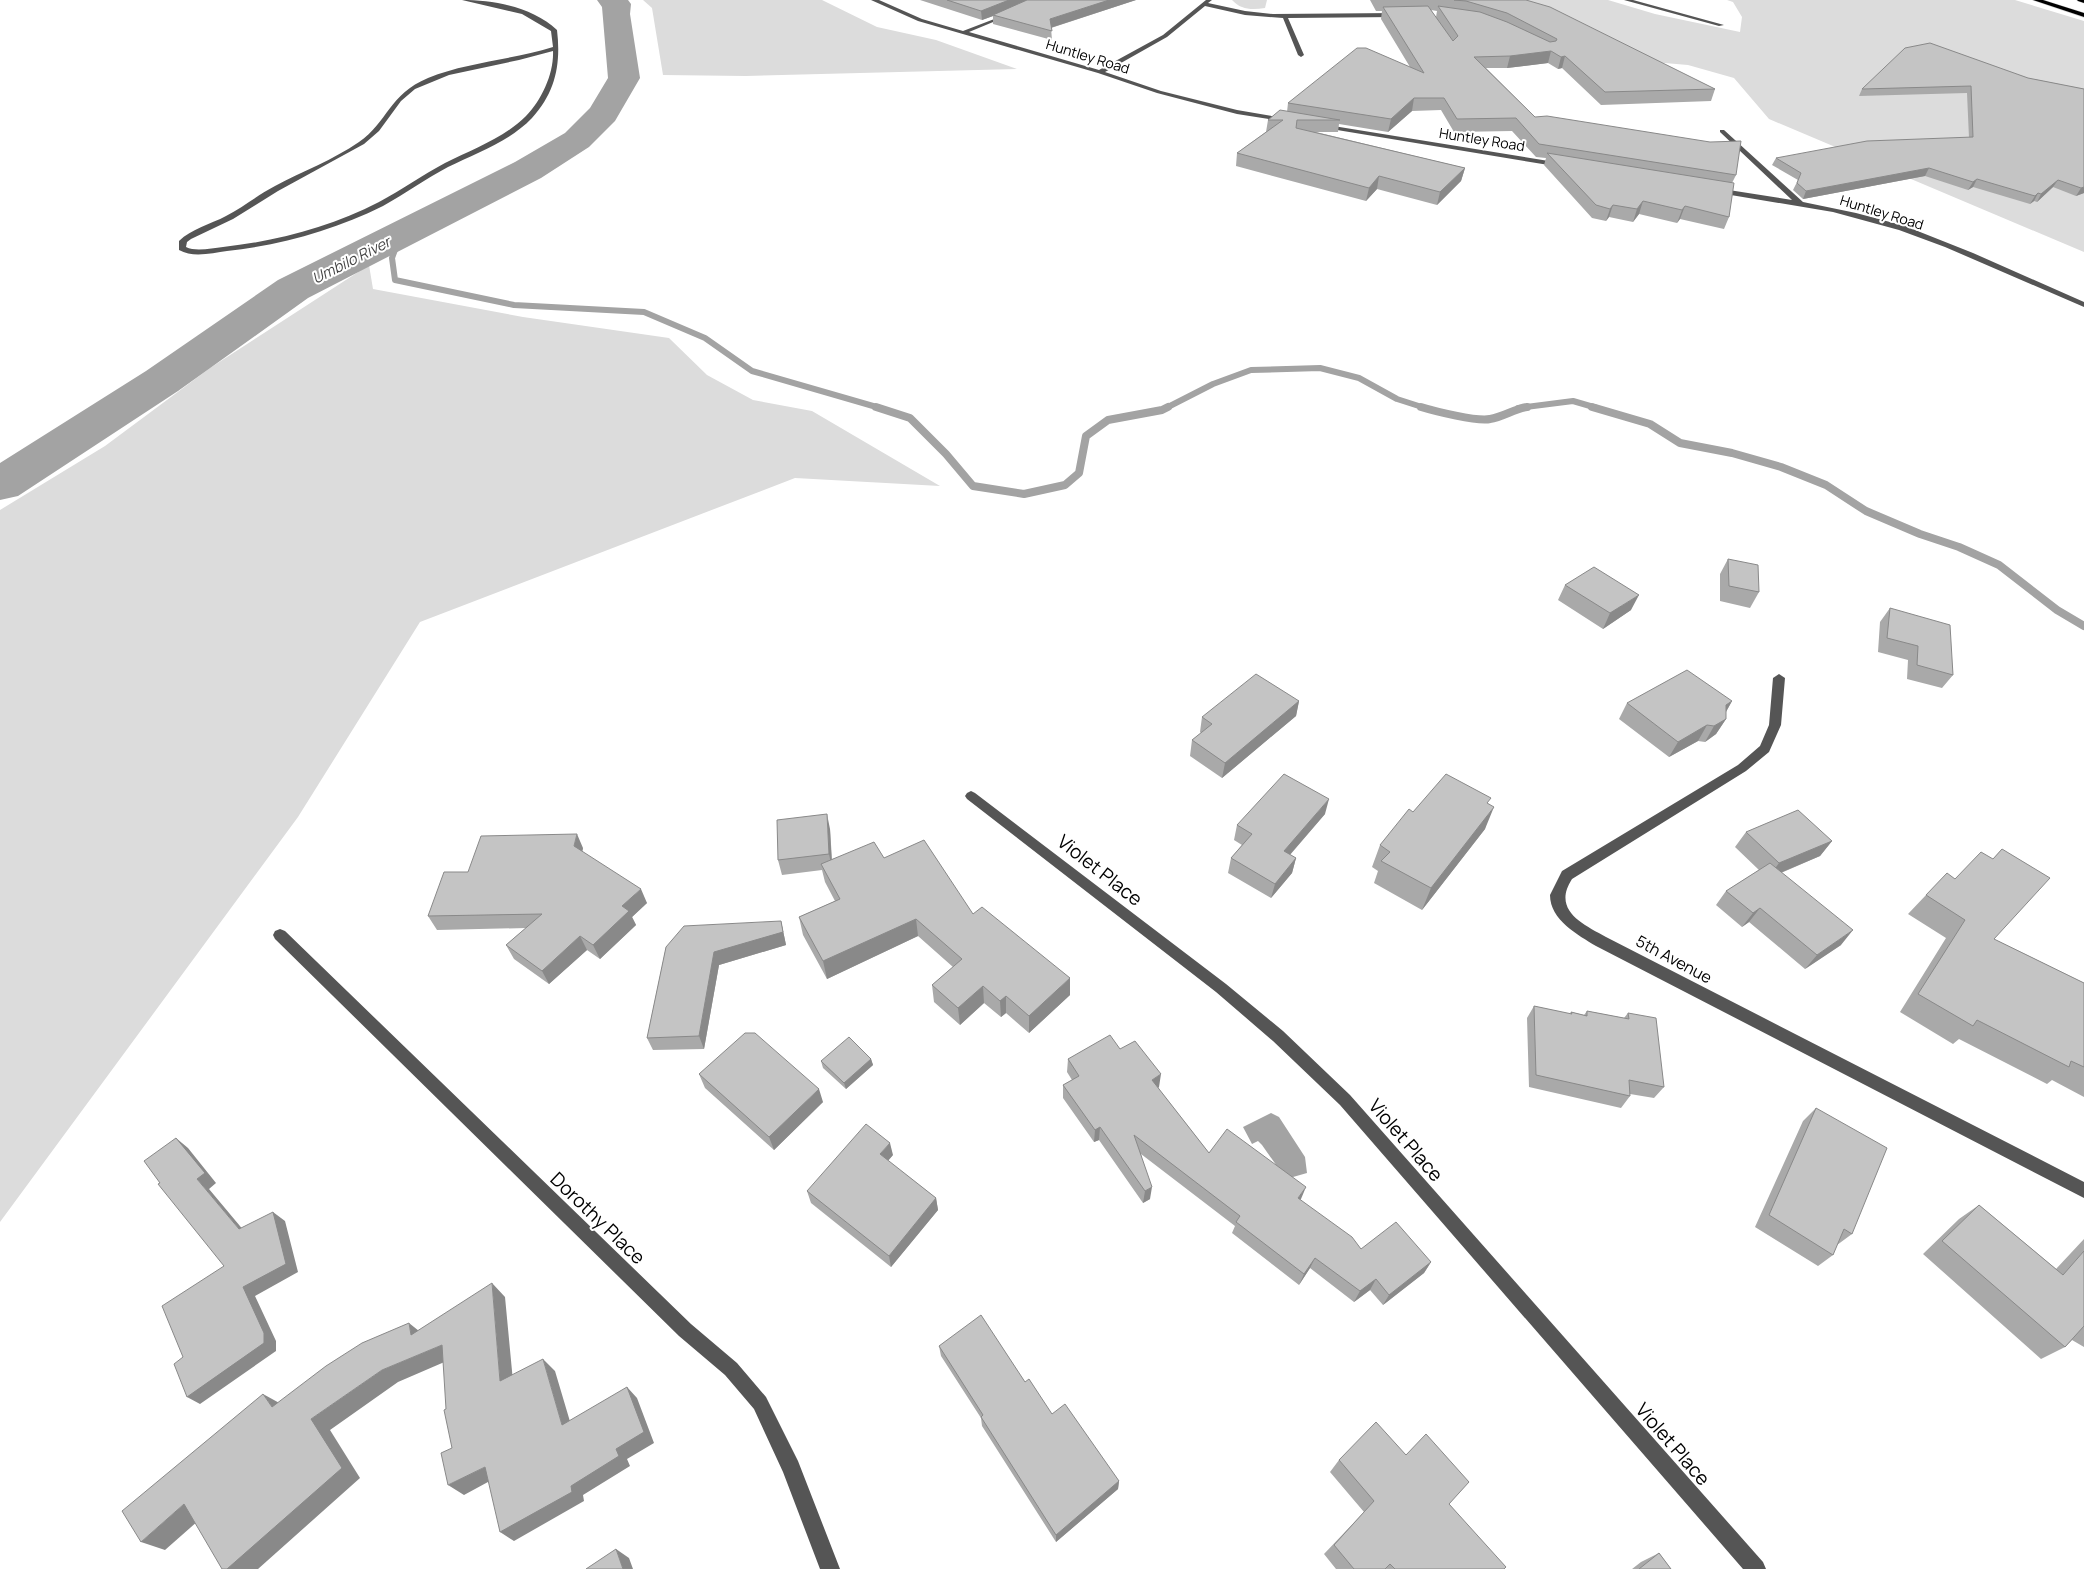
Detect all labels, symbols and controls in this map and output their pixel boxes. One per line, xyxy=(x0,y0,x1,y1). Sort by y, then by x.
street label: Huntley Road xyxy=(1044,34,1132,78)
street label: Huntley Road xyxy=(1438,123,1526,155)
street label: Huntley Road xyxy=(1838,190,1926,234)
water label: Umbilo River xyxy=(308,230,396,289)
street label: Violet Place xyxy=(1052,829,1148,911)
street label: 5th Avenue xyxy=(1632,930,1716,988)
street label: Violet Place xyxy=(1363,1093,1449,1187)
street label: Dorothy Place xyxy=(545,1166,651,1270)
street label: Violet Place xyxy=(1630,1397,1716,1491)

